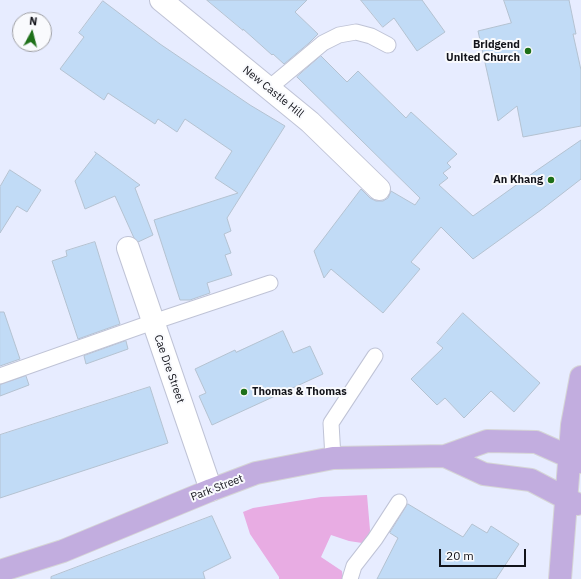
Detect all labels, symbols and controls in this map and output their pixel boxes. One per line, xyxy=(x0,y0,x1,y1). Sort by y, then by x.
north arrow xyxy=(12,12,52,52)
text: N xyxy=(29,14,38,29)
place label: Bridgend United Church xyxy=(446,38,520,64)
marker: Bridgend United Church xyxy=(523,46,533,56)
street label: New Castle Hill xyxy=(240,63,306,121)
place label: An Khang xyxy=(493,173,543,187)
marker: An Khang xyxy=(546,175,556,185)
street label: Cae Dre Street xyxy=(151,333,187,405)
place label: Thomas & Thomas xyxy=(252,385,347,399)
marker: Thomas & Thomas xyxy=(239,387,249,397)
street label: Park Street xyxy=(189,472,245,504)
scale bar xyxy=(441,541,528,567)
text: 20 m xyxy=(446,548,474,563)

